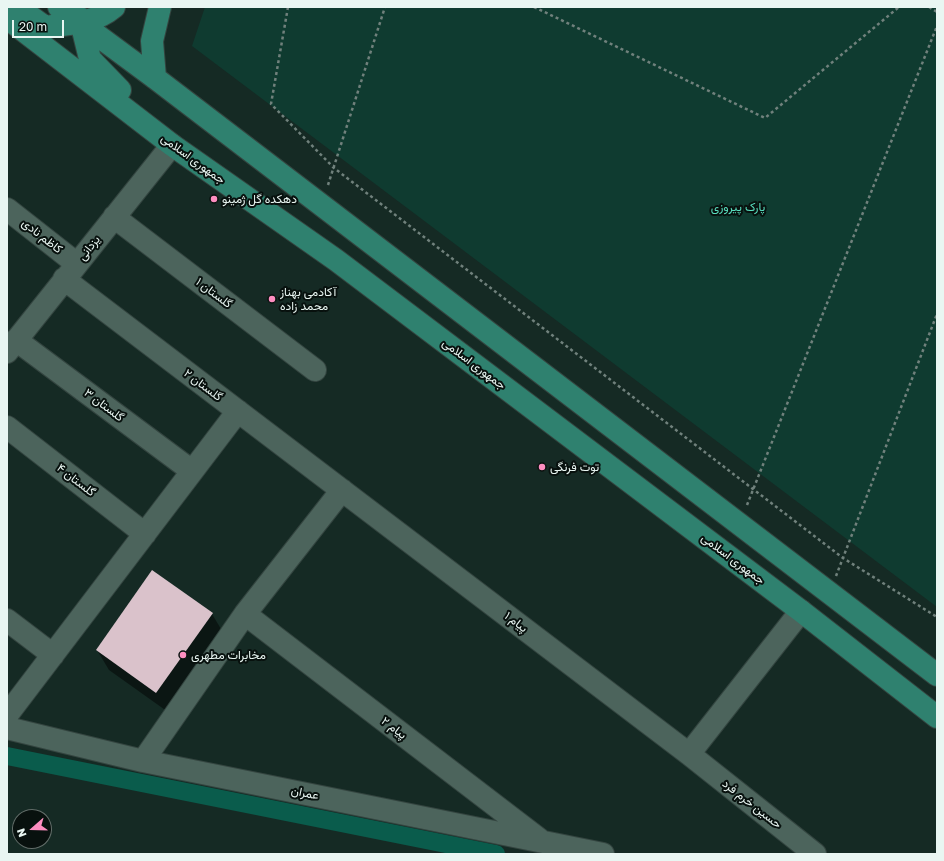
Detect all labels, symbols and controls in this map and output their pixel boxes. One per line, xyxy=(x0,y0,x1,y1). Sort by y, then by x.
scale bar xyxy=(14,12,66,38)
text: 20 m xyxy=(19,19,47,34)
street label: جمهوری اسلامی xyxy=(158,131,228,187)
place label: دهکده گل ژمینو xyxy=(222,192,297,206)
marker: دهکده گل ژمینو xyxy=(209,194,219,204)
park label: پارک پیروزی xyxy=(711,200,765,214)
street label: کاظم نادی xyxy=(19,216,65,256)
street label: یزدانی xyxy=(75,233,103,263)
street label: گلستان ۱ xyxy=(193,275,235,311)
place label: آکادمی بهناز محمد زاده xyxy=(280,285,336,313)
marker: آکادمی بهناز محمد زاده xyxy=(267,294,277,304)
street label: جمهوری اسلامی xyxy=(439,335,509,393)
street label: گلستان ۲ xyxy=(181,366,225,404)
street label: گلستان ۳ xyxy=(81,385,127,425)
street label: گلستان ۴ xyxy=(54,460,98,500)
place label: توت فرنگی xyxy=(550,460,599,474)
marker: توت فرنگی xyxy=(537,462,547,472)
street label: جمهوری اسلامی xyxy=(698,530,768,588)
street label: پیام ۱ xyxy=(502,609,530,635)
place label: مخابرات مطهری xyxy=(191,648,266,662)
marker: مخابرات مطهری xyxy=(178,650,188,660)
street label: پیام ۲ xyxy=(378,714,410,742)
street label: حسین خرم فرد xyxy=(719,776,785,832)
street label: عمران xyxy=(290,783,320,803)
north arrow xyxy=(12,809,52,849)
text: N xyxy=(14,827,29,839)

